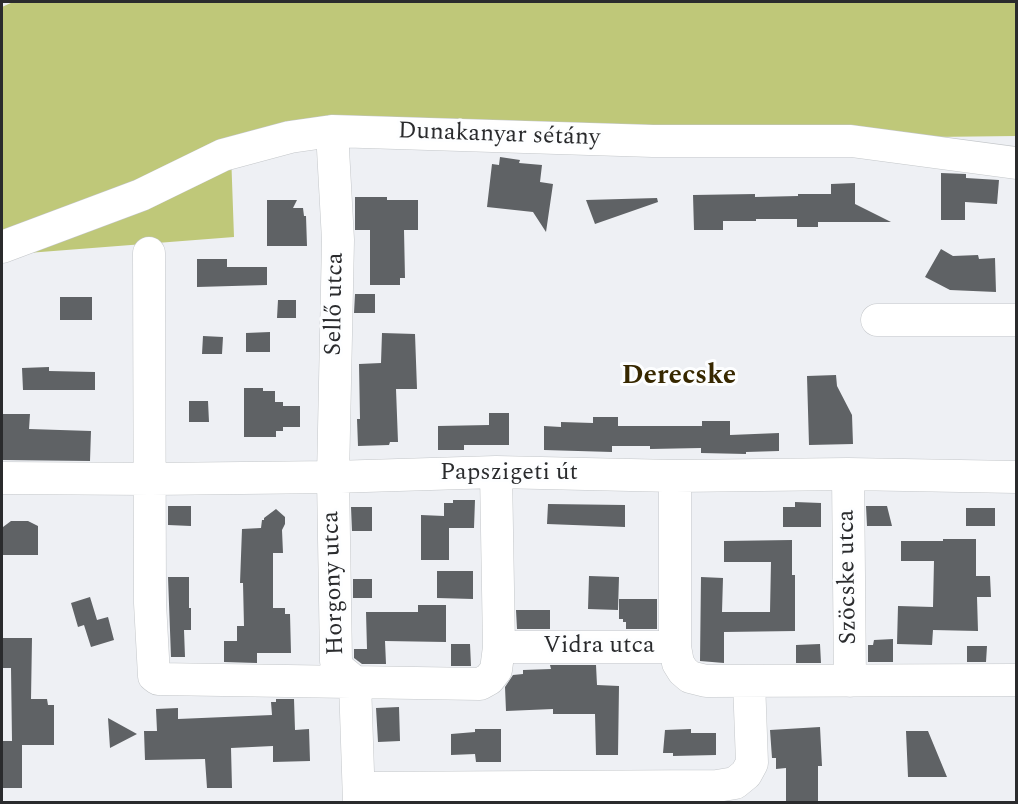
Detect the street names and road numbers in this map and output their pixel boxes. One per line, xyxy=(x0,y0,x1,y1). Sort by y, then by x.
street label: Dunakanyar sétány xyxy=(397,118,601,154)
street label: Sellő utca xyxy=(321,252,351,356)
street label: Papszigeti út xyxy=(440,460,578,488)
street label: Szöcske utca xyxy=(833,509,865,645)
street label: Horgony utca xyxy=(318,510,352,656)
street label: Vidra utca xyxy=(543,633,655,661)

